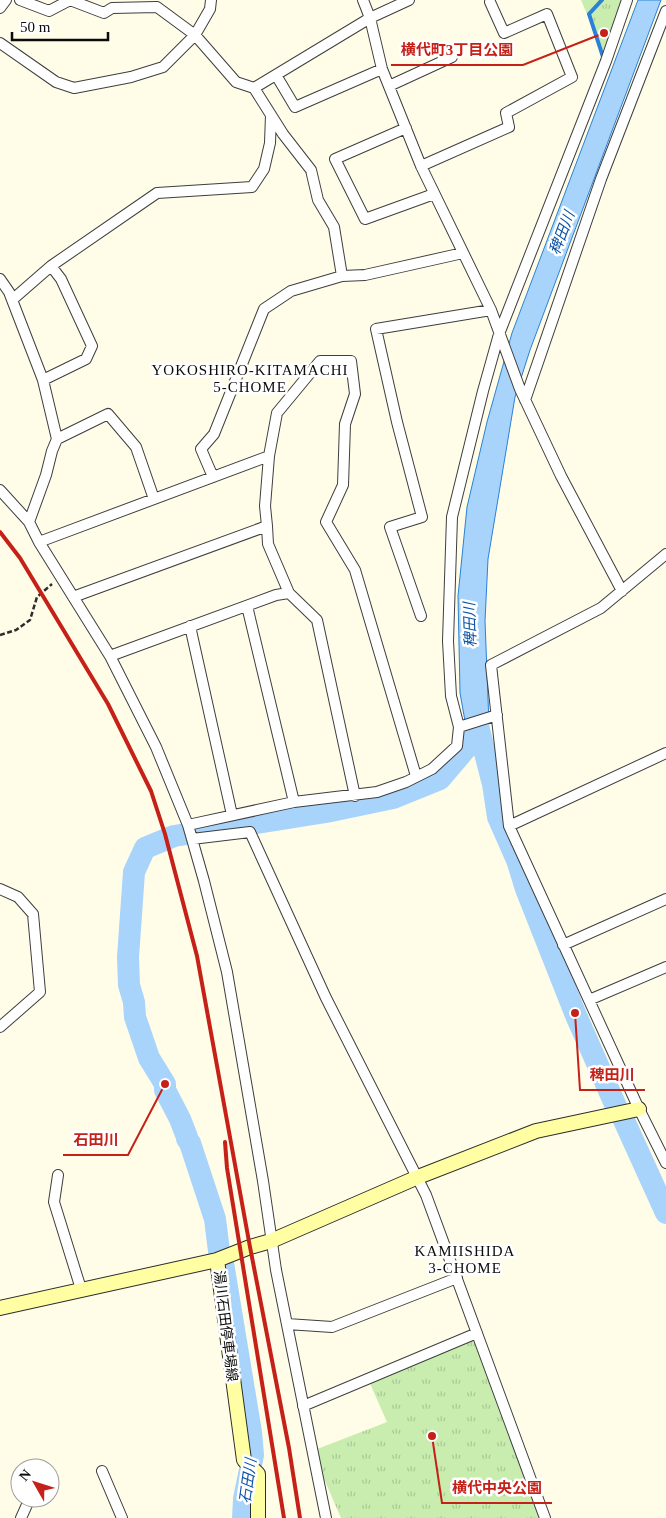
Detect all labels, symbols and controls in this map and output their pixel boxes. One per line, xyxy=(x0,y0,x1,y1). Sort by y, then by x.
scale bar xyxy=(12,10,109,42)
text: 50 m xyxy=(20,19,51,35)
callout: 横代町3丁目公園 xyxy=(391,35,523,65)
text: 横代町3丁目公園 xyxy=(401,41,513,58)
water label: 稗田川 xyxy=(546,207,578,257)
district label: YOKOSHIRO-KITAMACHI 5-CHOME xyxy=(152,362,348,395)
water label: 稗田川 xyxy=(461,600,479,648)
callout: 稗田川 xyxy=(580,1060,645,1090)
text: 稗田川 xyxy=(589,1067,635,1083)
callout: 石田川 xyxy=(63,1125,128,1155)
text: 石田川 xyxy=(73,1132,119,1148)
district label: KAMIISHIDA 3-CHOME xyxy=(415,1243,515,1276)
street label: 湯川石田停車場線 xyxy=(211,1270,240,1383)
water label: 石田川 xyxy=(237,1456,259,1504)
north arrow xyxy=(10,1458,60,1508)
text: N xyxy=(16,1466,34,1484)
callout: 横代中央公園 xyxy=(442,1473,552,1503)
text: 横代中央公園 xyxy=(452,1479,542,1496)

